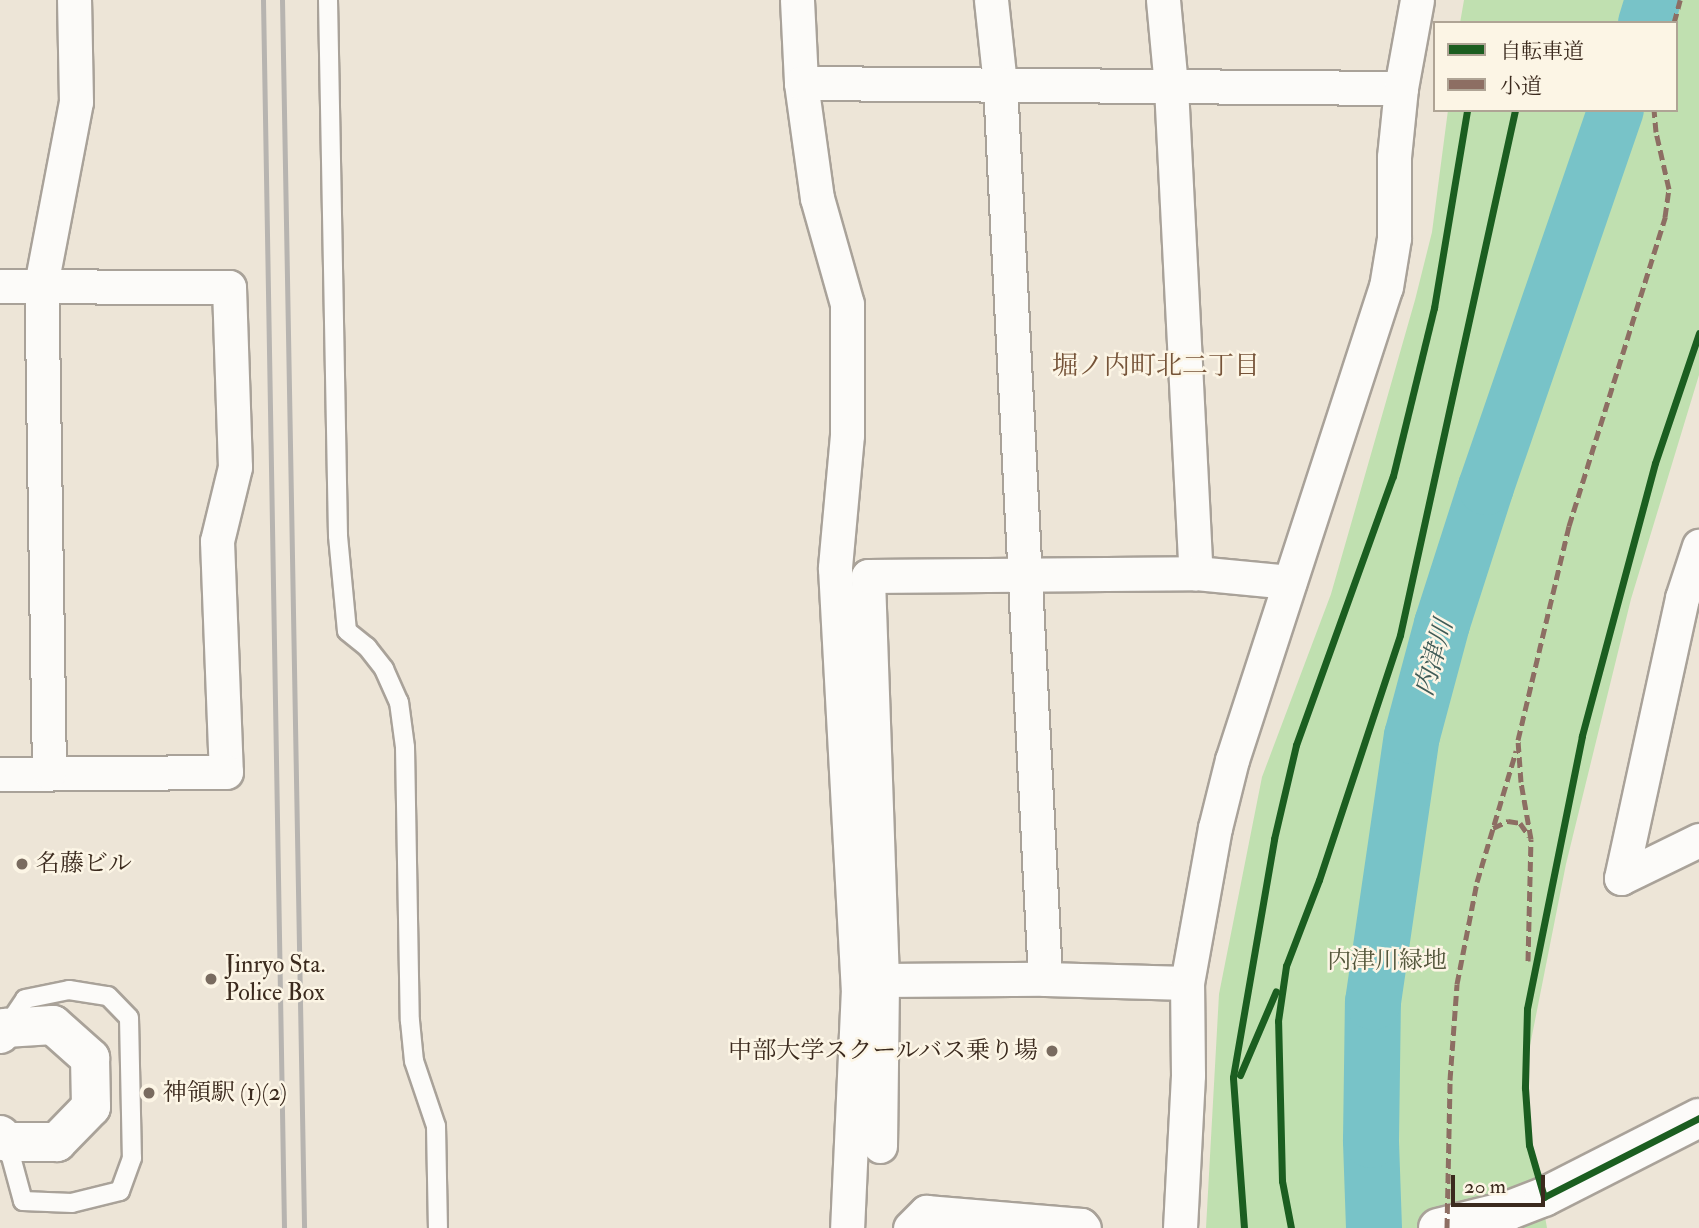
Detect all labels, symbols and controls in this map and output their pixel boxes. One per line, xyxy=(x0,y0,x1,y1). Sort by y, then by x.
legend xyxy=(1433,21,1678,112)
text: 自転車道 xyxy=(1500,38,1584,65)
text: 小道 xyxy=(1500,73,1542,100)
district label: 堀ノ内町北二丁目 xyxy=(1052,351,1260,383)
water label: 内津川 xyxy=(1409,616,1461,700)
place label: 名藤ビル xyxy=(36,850,132,878)
marker: 名藤ビル xyxy=(14,856,30,872)
park label: 内津川緑地 xyxy=(1327,947,1447,975)
place label: Jinryo Sta. Police Box xyxy=(225,951,325,1007)
marker: Jinryo Sta. Police Box xyxy=(203,971,219,987)
place label: 中部大学スクールバス乗り場 xyxy=(726,1037,1038,1065)
marker: 中部大学スクールバス乗り場 xyxy=(1044,1043,1060,1059)
place label: 神領駅 (1)(2) xyxy=(163,1079,287,1107)
marker: 神領駅 (1)(2) xyxy=(141,1085,157,1101)
scale bar xyxy=(1454,1162,1548,1206)
text: 20 m xyxy=(1464,1173,1506,1200)

